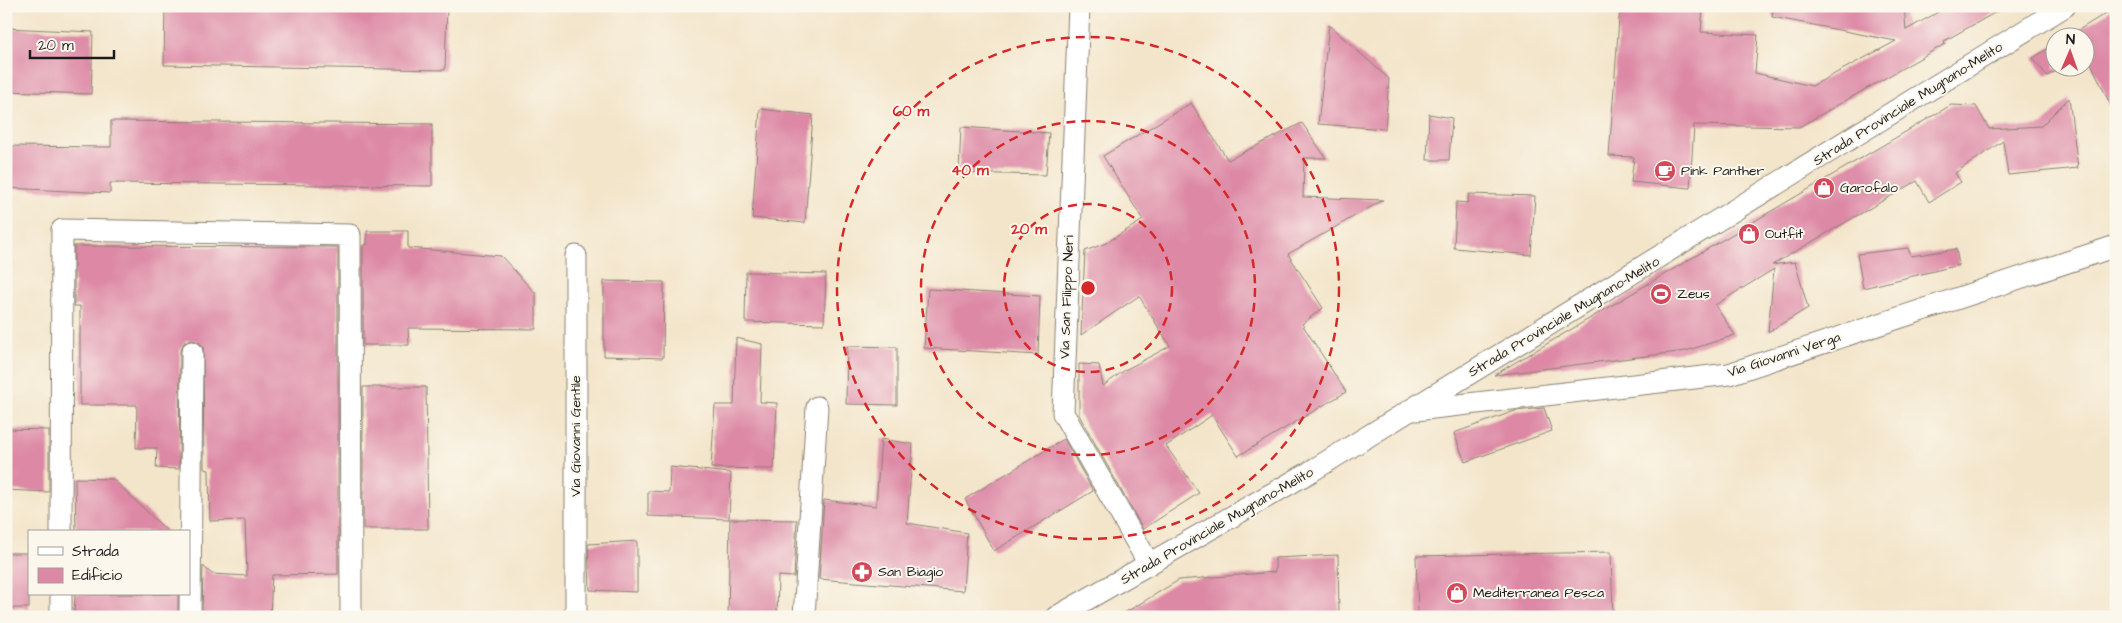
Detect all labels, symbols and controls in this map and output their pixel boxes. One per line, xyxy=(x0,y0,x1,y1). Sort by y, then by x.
scale bar xyxy=(30,28,114,60)
north arrow xyxy=(2044,28,2094,78)
text: N xyxy=(2066,30,2075,50)
text: 20 m xyxy=(38,35,74,56)
street label: Strada Provinciale Mugnano-Melito xyxy=(1809,37,2007,171)
text: 60 m xyxy=(893,101,930,122)
cafe icon: Pink Panther xyxy=(1653,159,1677,183)
text: 40 m xyxy=(951,160,989,181)
place label: Pink Panther xyxy=(1681,161,1764,181)
shop icon: Garofalo xyxy=(1812,176,1836,200)
place label: Garofalo xyxy=(1840,178,1898,198)
text: 20 m xyxy=(1010,219,1047,240)
shop icon: Outfit xyxy=(1737,222,1761,246)
place label: Outfit xyxy=(1765,224,1804,244)
street label: Via San Filippo Neri xyxy=(1055,235,1079,359)
street label: Strada Provinciale Mugnano-Melito xyxy=(1465,252,1664,382)
centre of rings xyxy=(1079,279,1097,297)
sports icon: Zeus xyxy=(1649,282,1673,306)
place label: Zeus xyxy=(1677,284,1710,304)
street label: Via Giovanni Verga xyxy=(1725,327,1843,383)
street label: Via Giovanni Gentile xyxy=(566,375,586,497)
street label: Strada Provinciale Mugnano-Melito xyxy=(1117,462,1317,590)
legend xyxy=(28,530,190,596)
text: Strada xyxy=(72,541,119,562)
pharmacy icon: San Biagio xyxy=(850,560,874,584)
place label: San Biagio xyxy=(878,562,943,582)
text: Edificio xyxy=(72,565,123,586)
shop icon: Mediterranea Pesca xyxy=(1445,581,1469,605)
place label: Mediterranea Pesca xyxy=(1473,583,1604,603)

